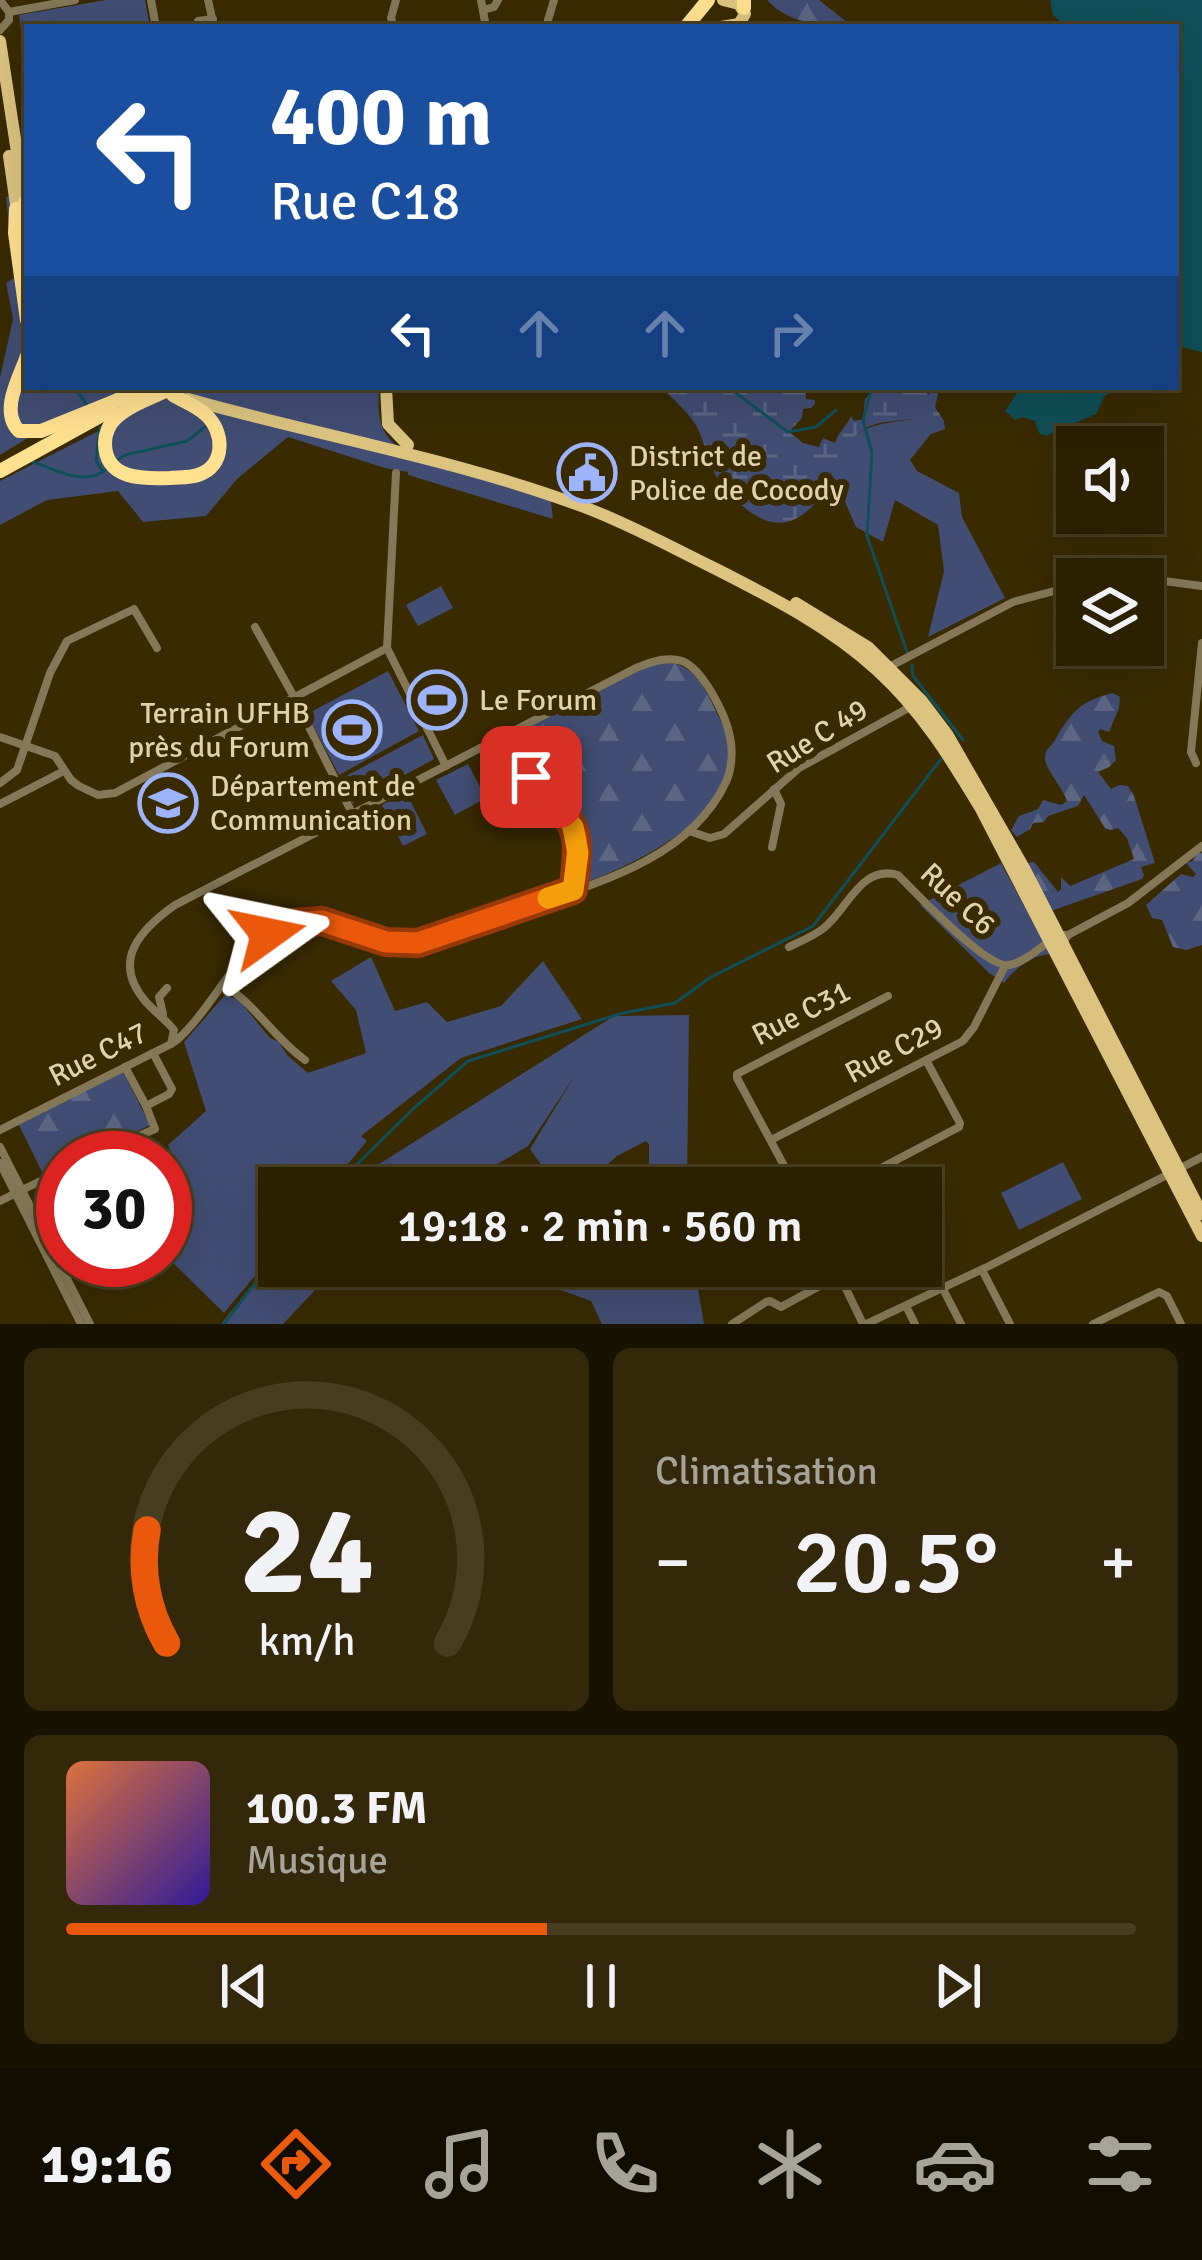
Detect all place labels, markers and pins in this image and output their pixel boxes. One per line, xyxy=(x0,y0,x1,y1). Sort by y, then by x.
place label: District de Police de Cocody xyxy=(629,438,844,509)
public building icon: District de Police de Cocody xyxy=(556,442,618,504)
sports icon: Le Forum xyxy=(406,669,468,731)
place label: Le Forum xyxy=(479,682,597,719)
place label: Terrain UFHB près du Forum xyxy=(128,695,310,766)
sports icon: Terrain UFHB près du Forum xyxy=(321,699,383,761)
pin xyxy=(480,726,582,828)
place label: Département de Communication xyxy=(210,768,416,839)
school or university icon: Département de Communication xyxy=(137,772,199,834)

